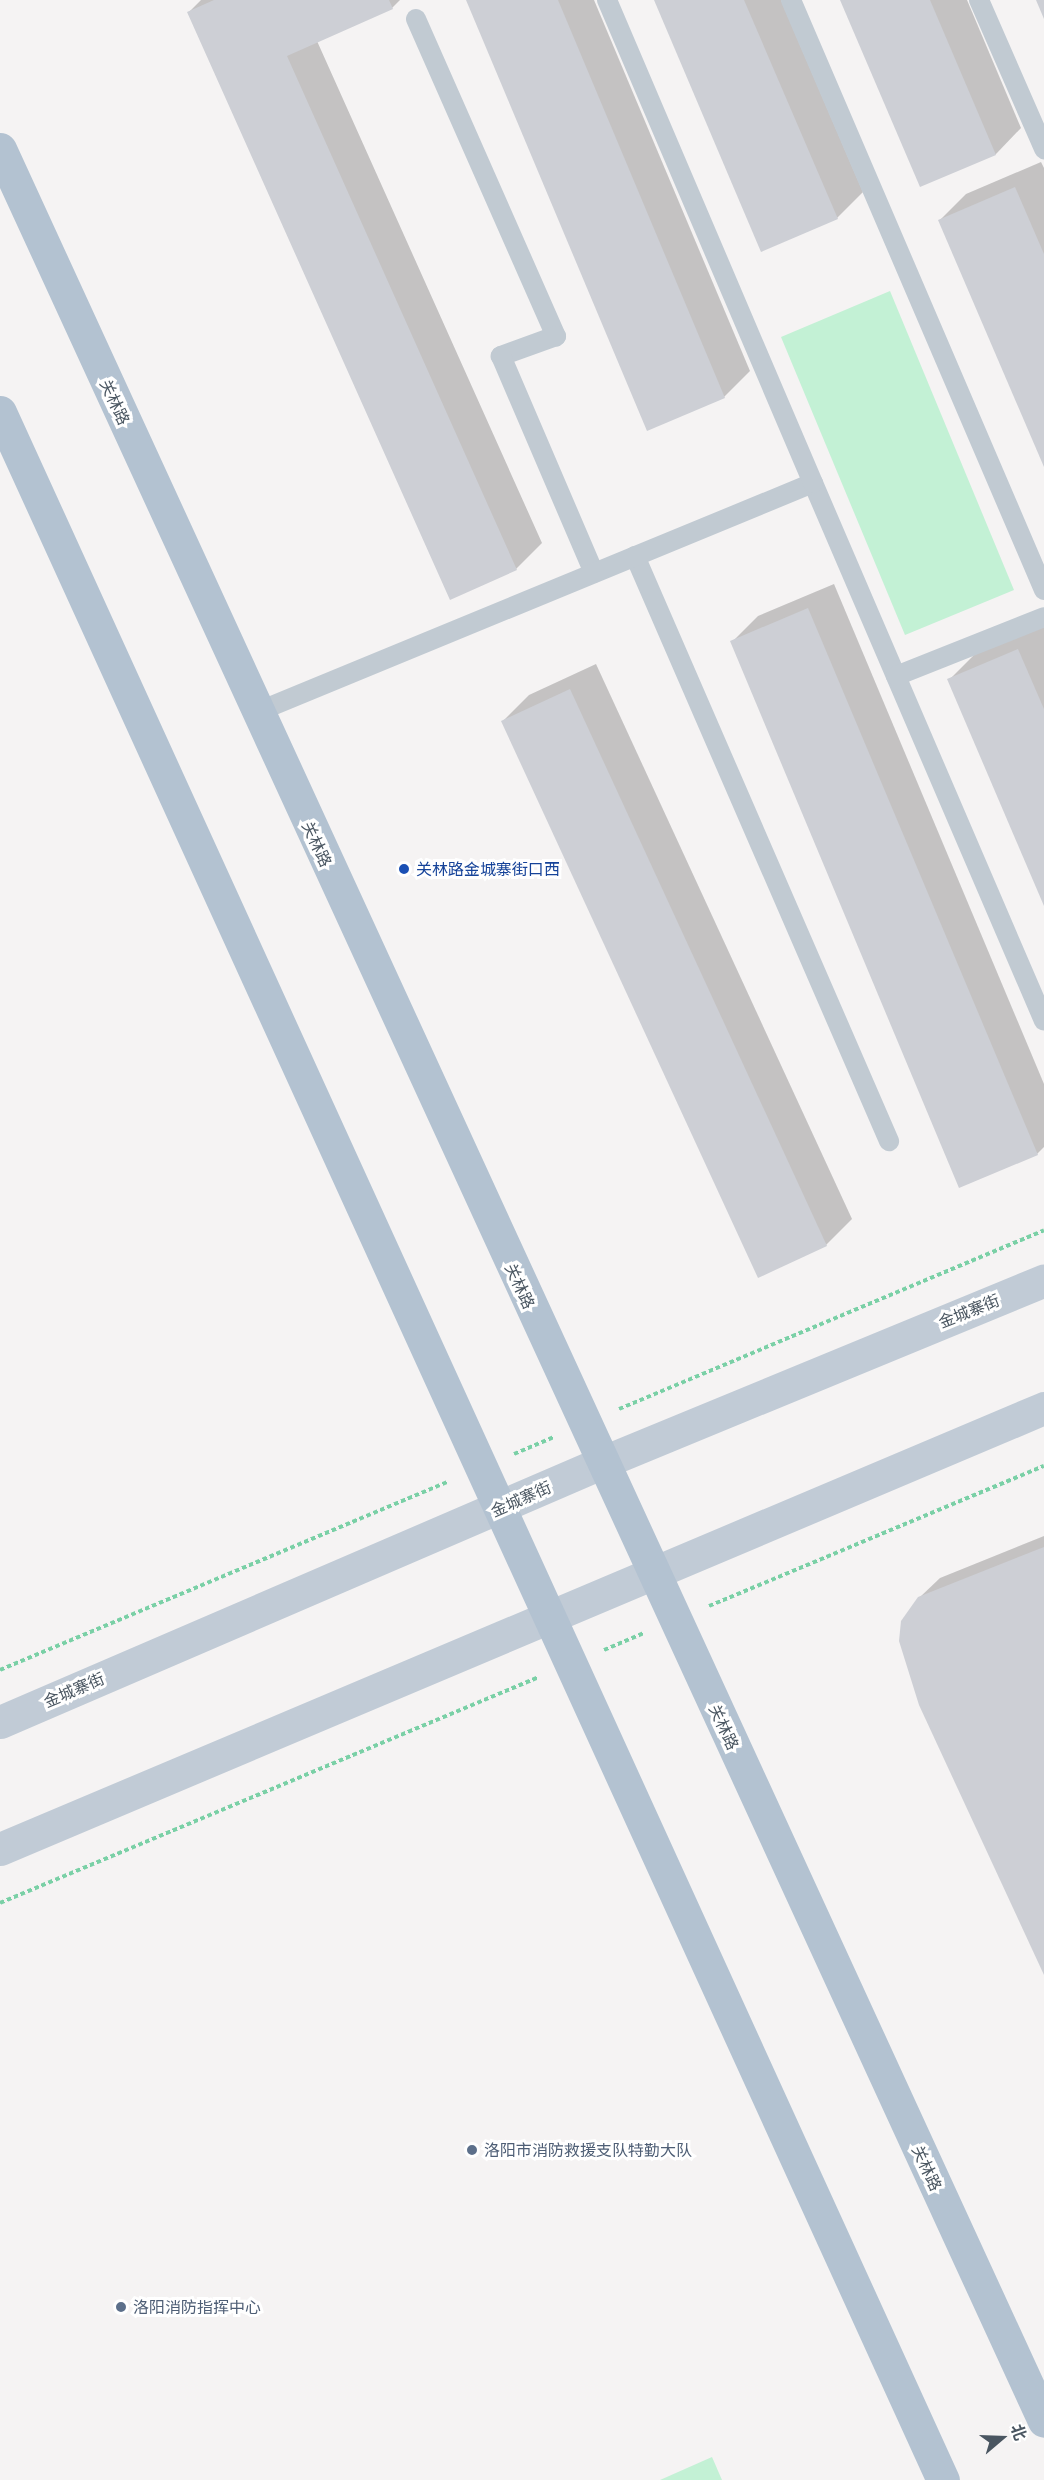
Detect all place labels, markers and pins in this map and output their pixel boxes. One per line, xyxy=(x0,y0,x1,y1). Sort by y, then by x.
place label: 关林路金城寨街口西 xyxy=(416,859,560,879)
marker: 关林路金城寨街口西 xyxy=(397,862,411,876)
place label: 洛阳市消防救援支队特勤大队 xyxy=(484,2140,692,2160)
marker: 洛阳市消防救援支队特勤大队 xyxy=(465,2143,479,2157)
place label: 洛阳消防指挥中心 xyxy=(133,2297,261,2317)
marker: 洛阳消防指挥中心 xyxy=(114,2300,128,2314)

